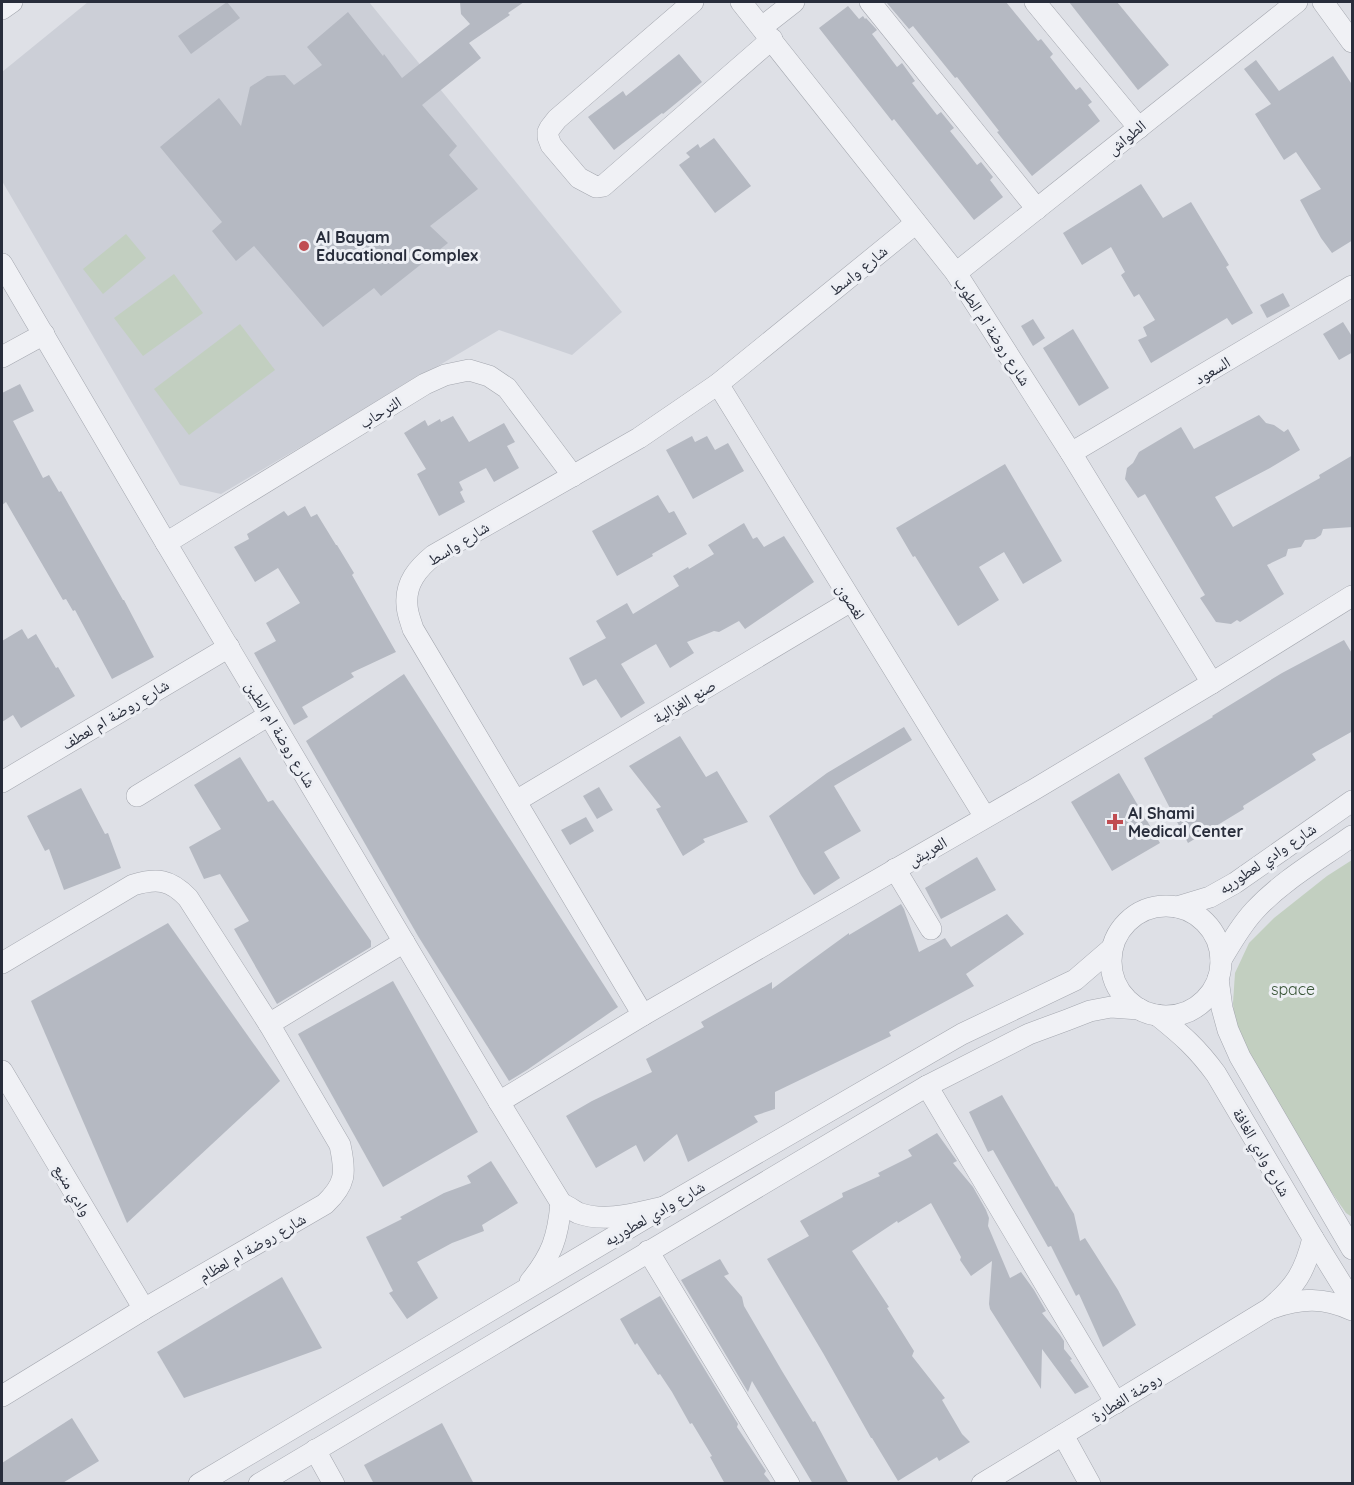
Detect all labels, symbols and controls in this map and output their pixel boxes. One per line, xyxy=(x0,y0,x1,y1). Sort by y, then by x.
street label: الطواش xyxy=(1102,115,1150,160)
place label: Al Bayam Educational Complex xyxy=(316,227,478,265)
marker: Al Bayam Educational Complex xyxy=(297,239,311,253)
street label: شارع واسط xyxy=(825,241,892,300)
street label: شارع روضة ام الطوب xyxy=(950,273,1036,390)
street label: السعود xyxy=(1190,352,1234,388)
street label: الترحاب xyxy=(355,391,405,433)
street label: شارع واسط xyxy=(423,516,493,571)
street label: لغصون xyxy=(831,579,870,624)
street label: شارع روضة ام لعطف xyxy=(58,674,173,755)
street label: صنع الغزالية xyxy=(649,674,720,728)
street label: شارع روضة ام الطين xyxy=(240,677,321,792)
place label: Al Shami Medical Center xyxy=(1128,803,1243,841)
marker: Al Shami Medical Center xyxy=(1106,813,1124,831)
street label: شارع وادي لعطوريه xyxy=(1214,818,1321,901)
street label: العريش xyxy=(904,832,951,871)
park label: space xyxy=(1271,979,1315,999)
street label: شارع وادي الغافة xyxy=(1226,1104,1295,1201)
street label: وادي منيع xyxy=(47,1160,96,1221)
street label: شارع وادي لعطوريه xyxy=(600,1176,710,1253)
street label: شارع روضة ام لعظام xyxy=(195,1208,310,1287)
street label: روضة الغطارة xyxy=(1087,1368,1165,1426)

